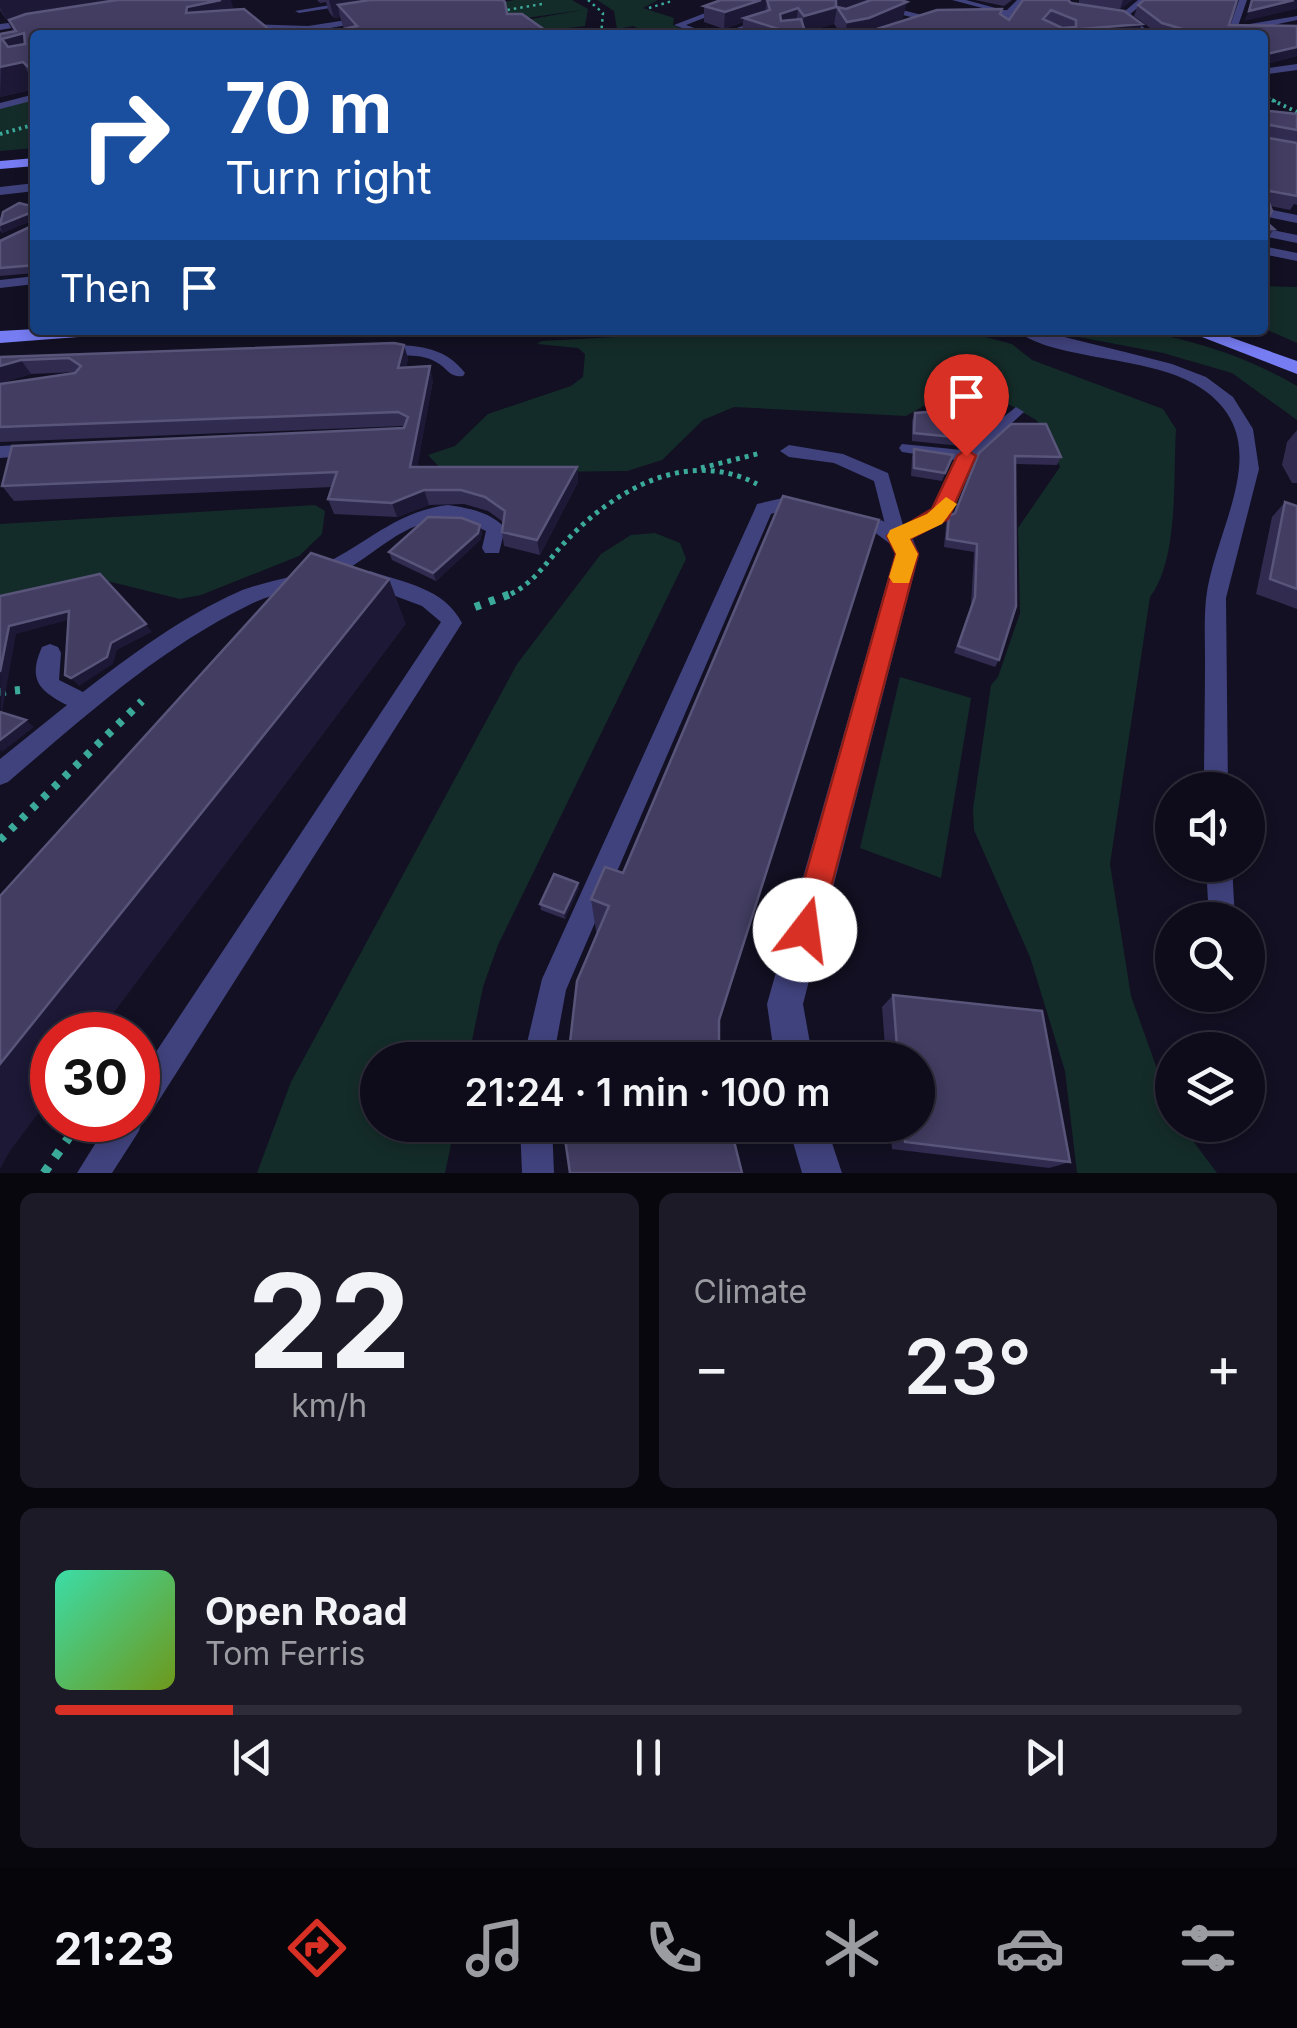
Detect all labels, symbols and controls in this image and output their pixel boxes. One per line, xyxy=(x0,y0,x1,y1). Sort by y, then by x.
text: 70 m xyxy=(225,65,392,150)
icon: right xyxy=(60,70,190,200)
text: Turn right xyxy=(225,150,432,205)
icon: arrive xyxy=(172,260,227,315)
text: Then xyxy=(60,265,152,311)
pin xyxy=(924,354,1009,457)
icon: arrive xyxy=(939,369,994,424)
map controls xyxy=(1155,772,1265,1142)
button: sound xyxy=(1155,772,1265,882)
position arrow xyxy=(753,878,857,982)
button: search xyxy=(1155,902,1265,1012)
speed limit sign: 30 xyxy=(30,1012,160,1142)
button: layers xyxy=(1155,1032,1265,1142)
text: 21:24 · 1 min · 100 m xyxy=(465,1069,830,1115)
text: 22 xyxy=(247,1242,411,1399)
text: Climate xyxy=(694,1272,807,1311)
text: 23° xyxy=(904,1321,1032,1412)
text: − xyxy=(694,1334,730,1400)
text: + xyxy=(1206,1334,1242,1400)
text: km/h xyxy=(291,1386,367,1425)
text: Open Road xyxy=(205,1588,408,1634)
text: Tom Ferris xyxy=(205,1634,365,1673)
icon: previous xyxy=(225,1730,280,1785)
icon: pause xyxy=(621,1730,676,1785)
icon: next xyxy=(1017,1730,1072,1785)
icon: directions xyxy=(282,1913,352,1983)
icon: music xyxy=(460,1913,530,1983)
icon: phone xyxy=(639,1913,709,1983)
icon: climate xyxy=(817,1913,887,1983)
icon: car xyxy=(995,1913,1065,1983)
icon: filters xyxy=(1173,1913,1243,1983)
text: 21:23 xyxy=(54,1921,174,1976)

